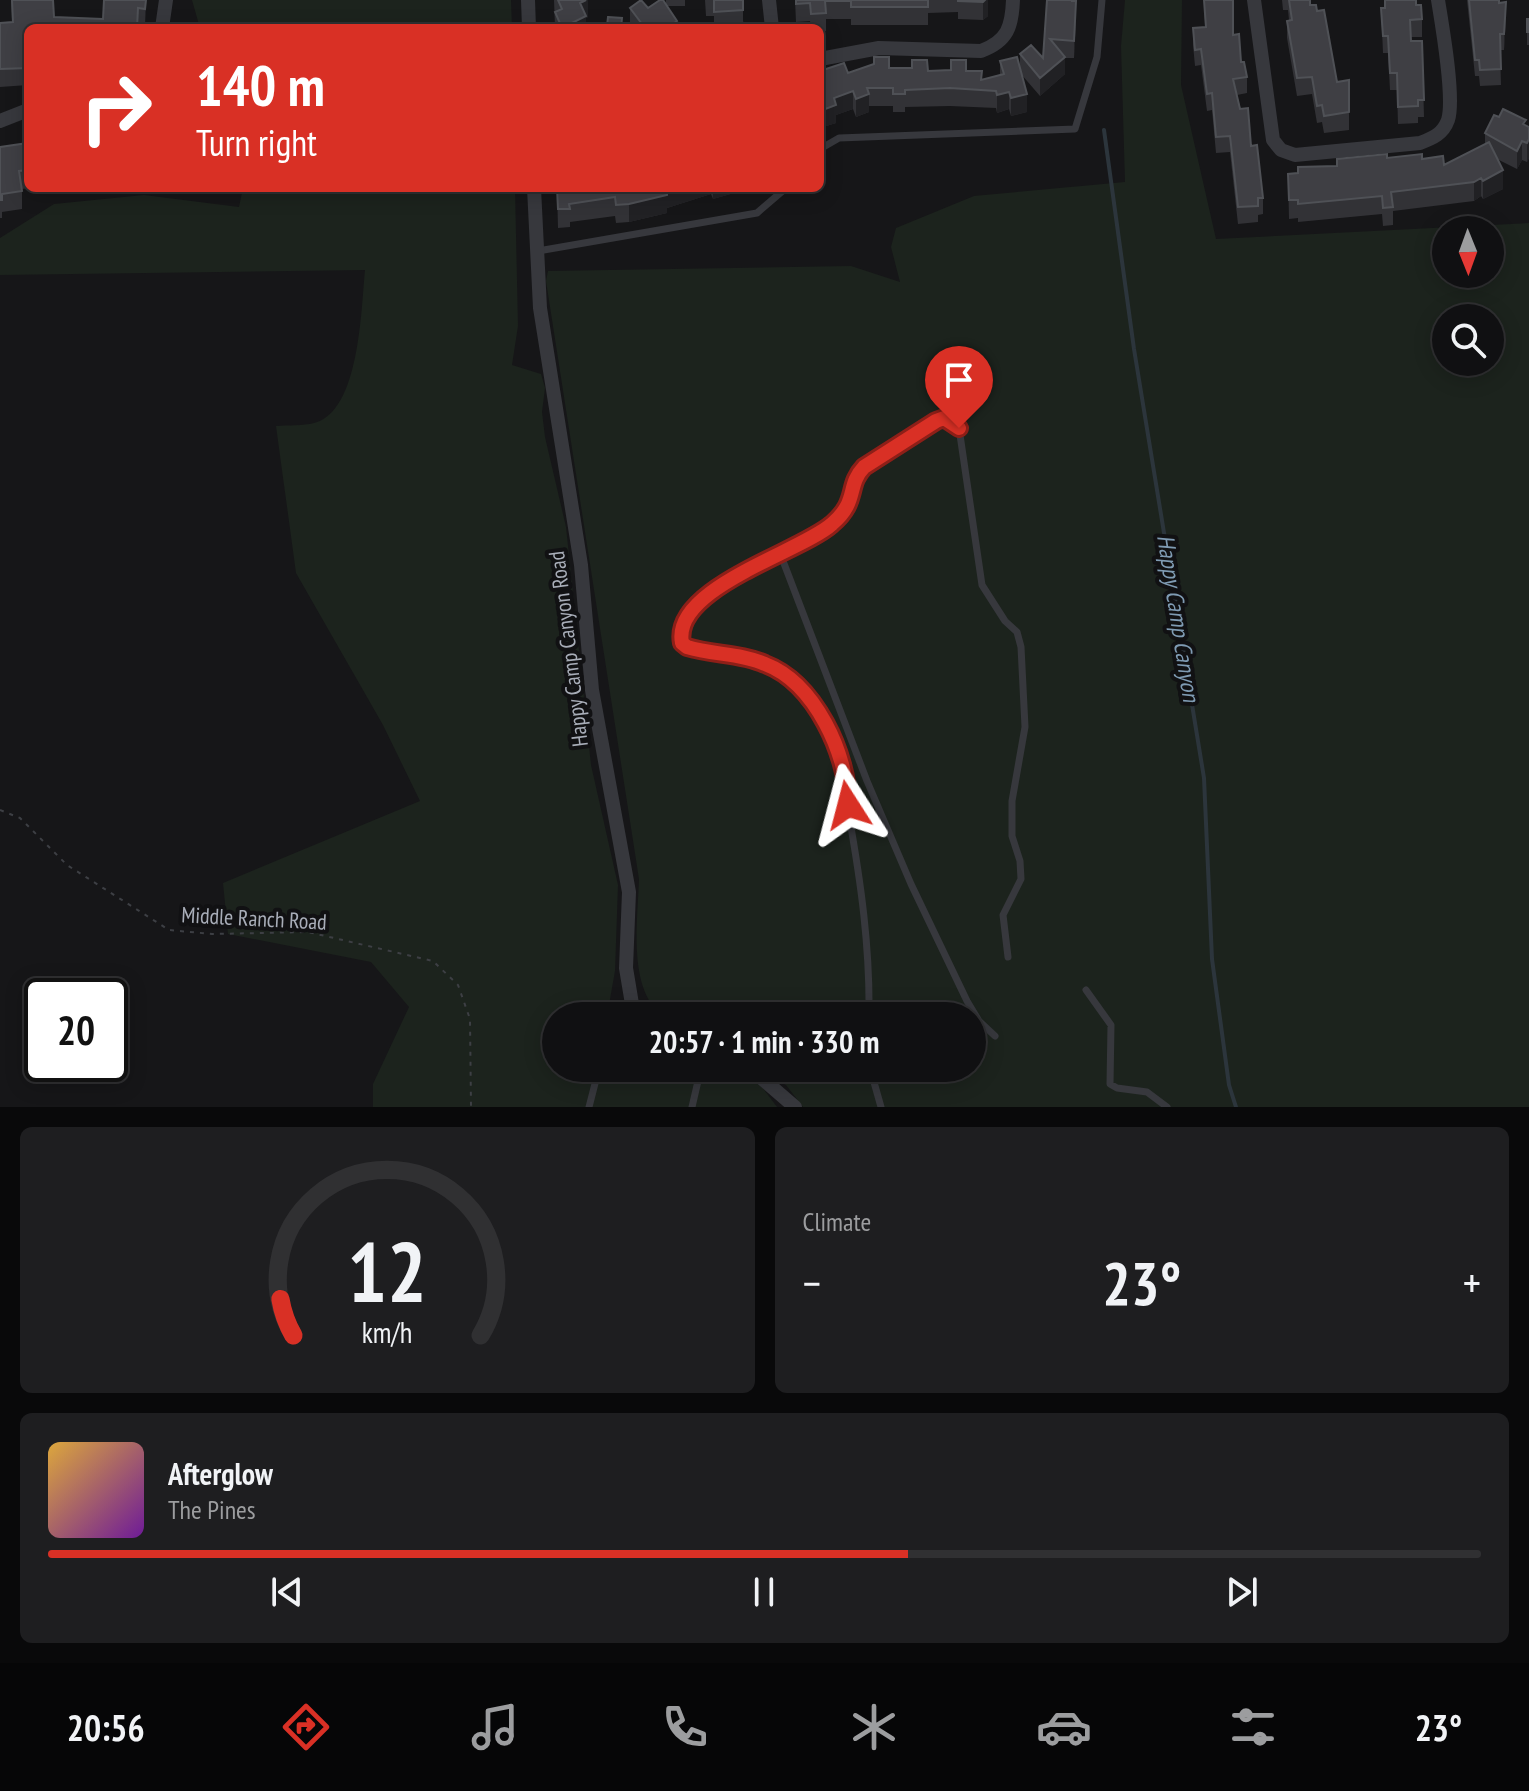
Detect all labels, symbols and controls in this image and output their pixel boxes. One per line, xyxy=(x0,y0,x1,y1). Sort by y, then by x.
text: 140 m xyxy=(196,49,325,121)
icon: right xyxy=(64,56,168,160)
text: Turn right xyxy=(196,119,317,166)
north arrow xyxy=(1432,216,1504,288)
map controls xyxy=(1432,216,1504,376)
button: search xyxy=(1432,304,1504,376)
pin xyxy=(925,346,993,428)
icon: arrive xyxy=(937,358,981,402)
water label: Happy Camp Canyon xyxy=(1150,532,1207,705)
street label: Happy Camp Canyon Road xyxy=(542,550,594,748)
position arrow xyxy=(806,763,890,847)
street label: Middle Ranch Road xyxy=(181,900,327,936)
speed limit sign: 20 xyxy=(24,978,128,1082)
text: 20:57 · 1 min · 330 m xyxy=(649,1022,879,1061)
text: Climate xyxy=(803,1205,871,1238)
text: 12 xyxy=(347,1217,427,1325)
text: 23° xyxy=(1102,1244,1181,1322)
text: − xyxy=(803,1254,821,1311)
text: + xyxy=(1463,1254,1481,1311)
text: km/h xyxy=(362,1314,413,1351)
text: Afterglow xyxy=(168,1454,273,1493)
text: The Pines xyxy=(168,1493,256,1526)
icon: previous xyxy=(265,1570,309,1614)
icon: pause xyxy=(742,1570,786,1614)
icon: next xyxy=(1220,1570,1264,1614)
icon: directions xyxy=(278,1699,334,1755)
icon: music xyxy=(467,1699,523,1755)
icon: phone xyxy=(657,1699,713,1755)
icon: climate xyxy=(846,1699,902,1755)
icon: car xyxy=(1036,1699,1092,1755)
icon: filters xyxy=(1225,1699,1281,1755)
text: 20:56 xyxy=(67,1704,145,1751)
text: 23° xyxy=(1415,1704,1462,1751)

